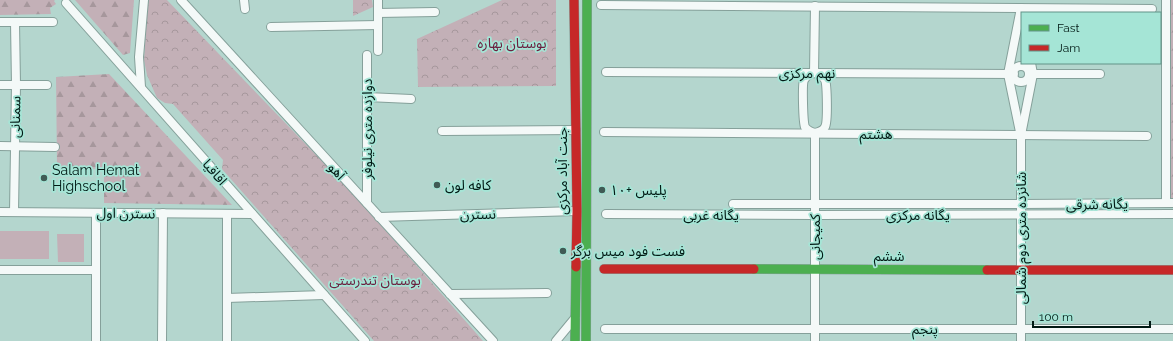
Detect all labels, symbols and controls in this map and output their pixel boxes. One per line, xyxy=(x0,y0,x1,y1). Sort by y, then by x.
legend xyxy=(1021,12,1161,64)
text: Fast xyxy=(1057,21,1080,35)
park label: بوستان بهاره xyxy=(478,35,547,52)
text: Jam xyxy=(1057,41,1080,55)
street label: نهم مرکزی xyxy=(779,65,836,84)
street label: دوازده متری نیلوفر xyxy=(359,78,376,180)
street label: سمنانی xyxy=(7,96,24,138)
street label: هشتم xyxy=(859,126,893,145)
street label: جنت آباد مرکزی xyxy=(554,127,571,215)
street label: اقاقیا xyxy=(199,156,231,188)
street label: آهو xyxy=(324,159,350,184)
place label: Salam Hemat Highschool xyxy=(52,162,140,194)
street label: شانزده متری دوم شمالی xyxy=(1013,172,1032,304)
marker: Salam Hemat Highschool xyxy=(39,173,49,183)
place label: کافه لون xyxy=(445,177,492,194)
marker: کافه لون xyxy=(432,180,442,190)
place label: پلیس +۱۰ xyxy=(610,182,667,200)
marker: پلیس +۱۰ xyxy=(597,185,607,195)
street label: یگانه شرقی xyxy=(1066,195,1128,214)
street label: نسترن اول xyxy=(96,204,156,223)
street label: نسترن xyxy=(460,206,496,223)
street label: یگانه غربی xyxy=(683,207,739,224)
street label: یگانه مرکزی xyxy=(886,207,950,224)
street label: کمیجانی xyxy=(807,214,824,260)
place label: فست فود میس برگر xyxy=(570,243,685,260)
marker: فست فود میس برگر xyxy=(558,246,568,256)
street label: ششم xyxy=(874,248,904,267)
park label: بوستان تندرستی xyxy=(329,272,421,289)
scale bar xyxy=(1033,303,1150,329)
text: 100 m xyxy=(1039,310,1073,324)
street label: پنجم xyxy=(912,321,938,340)

